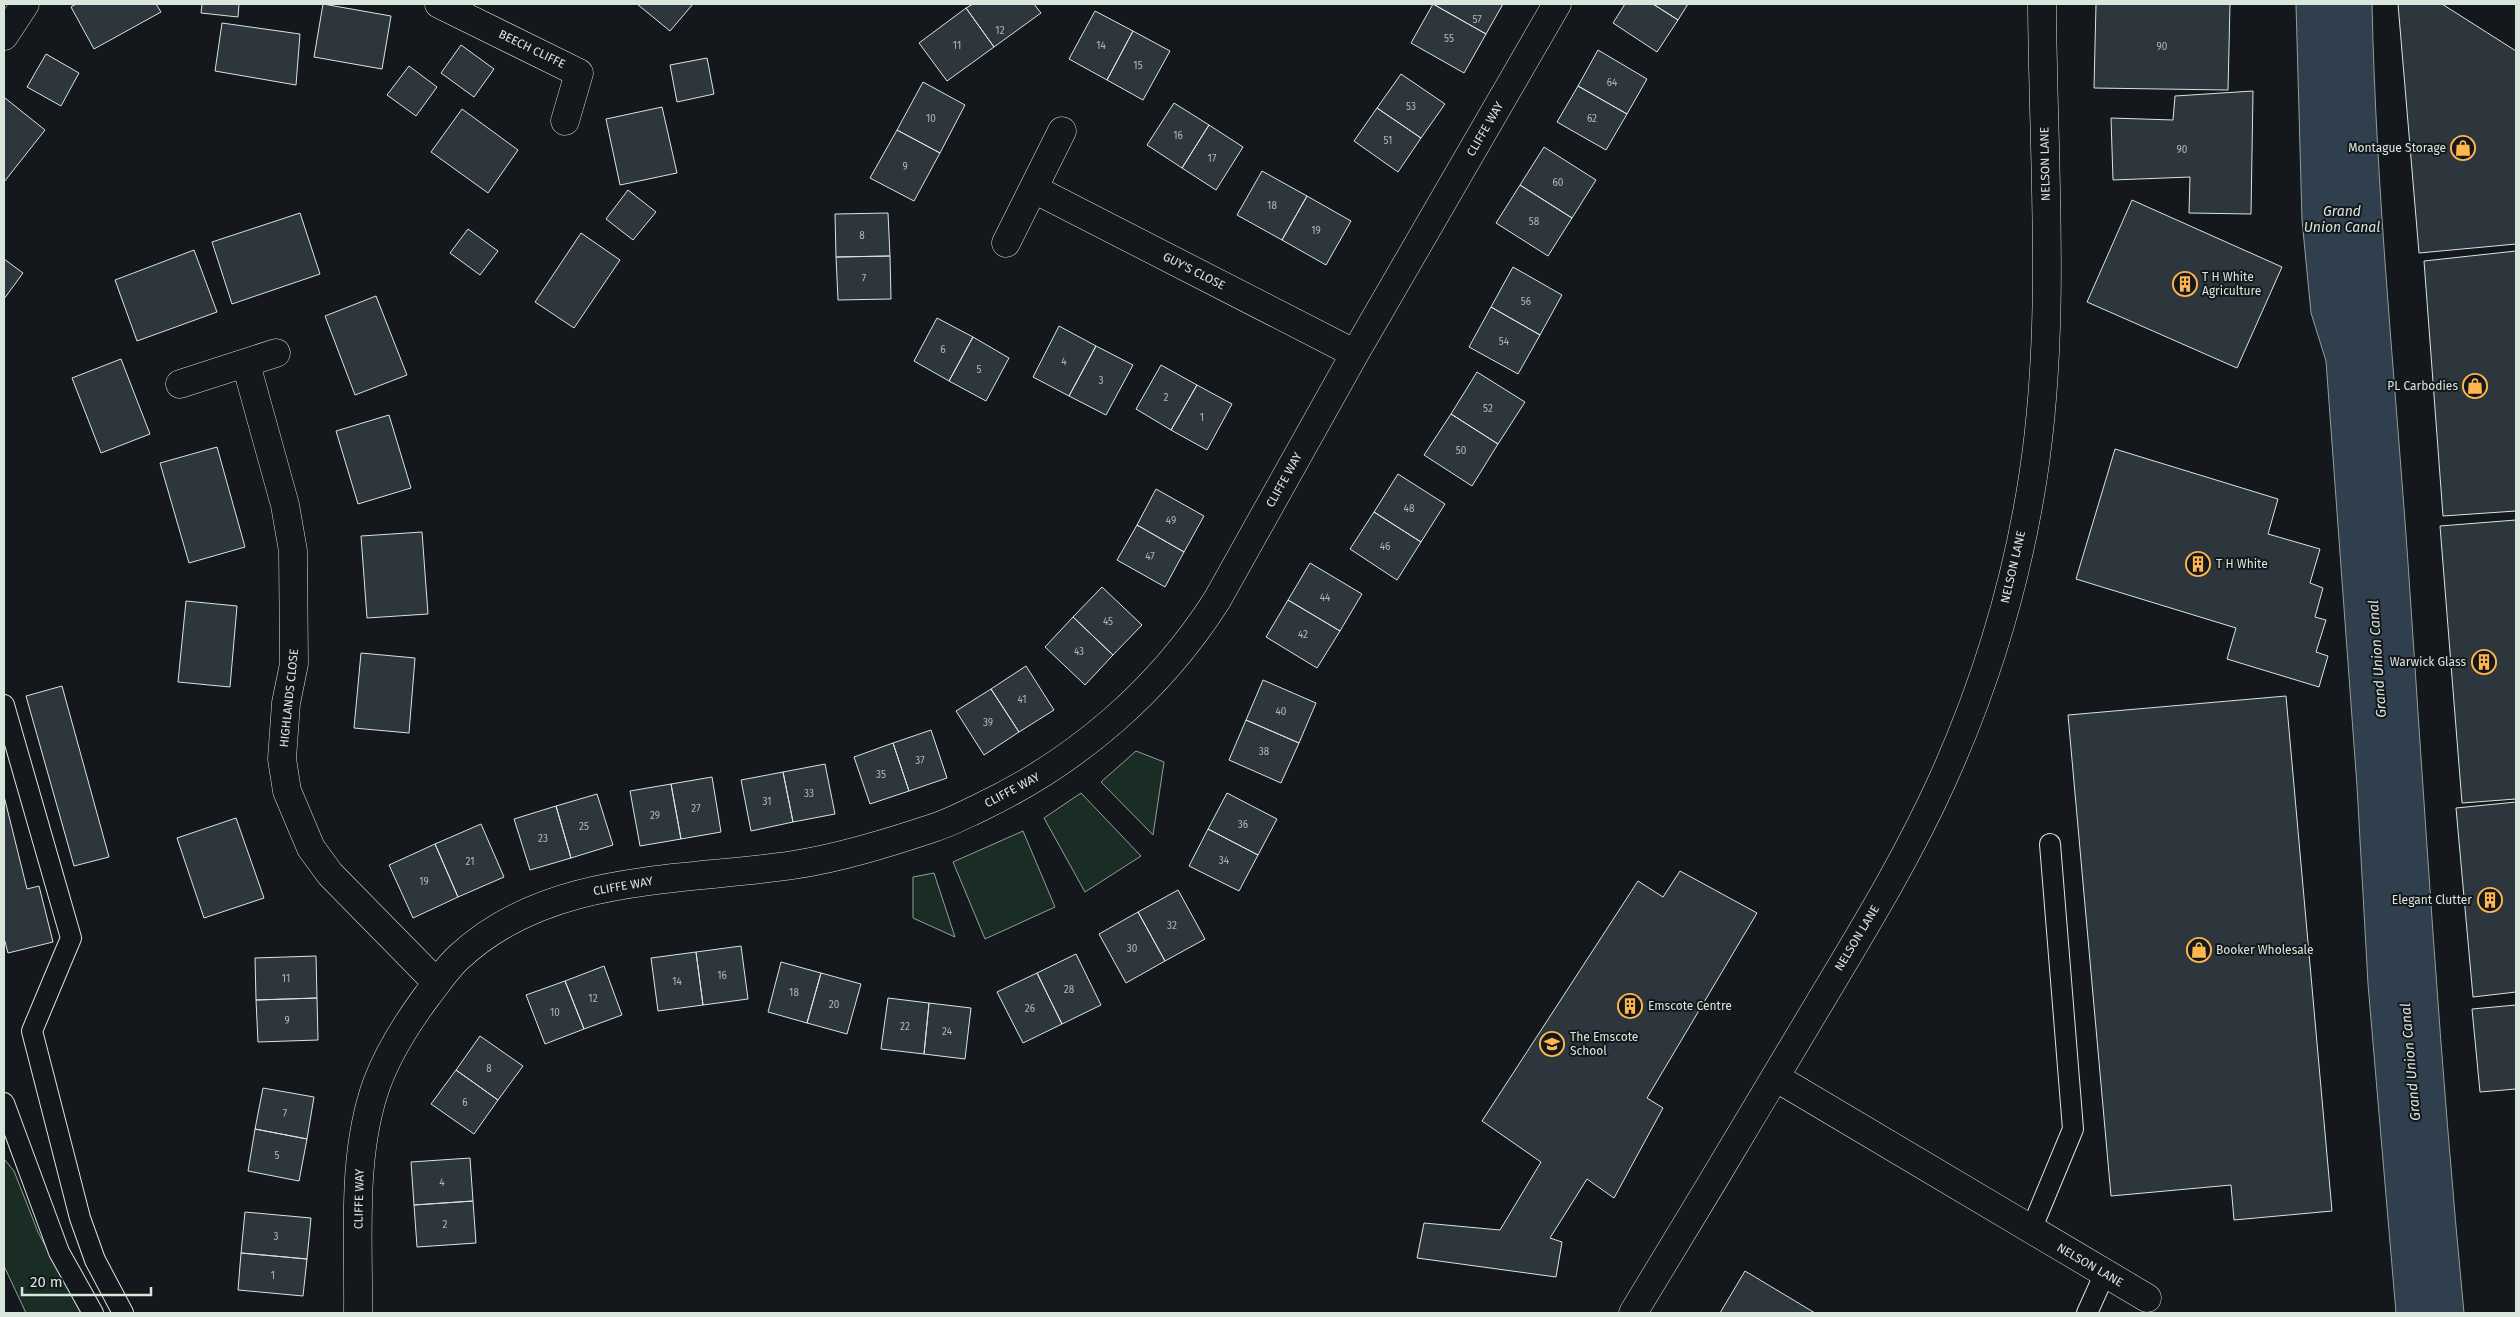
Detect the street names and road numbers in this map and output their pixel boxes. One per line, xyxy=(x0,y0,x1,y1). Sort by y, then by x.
street label: BEECH CLIFFE xyxy=(496,27,568,71)
street label: CLIFFE WAY xyxy=(1464,99,1506,159)
street label: NELSON LANE xyxy=(2037,127,2053,201)
street label: GUY'S CLOSE xyxy=(1161,249,1227,293)
street label: CLIFFE WAY xyxy=(1263,450,1305,510)
street label: NELSON LANE xyxy=(1998,529,2028,605)
street label: HIGHLANDS CLOSE xyxy=(277,648,301,748)
street label: CLIFFE WAY xyxy=(982,769,1042,810)
street label: CLIFFE WAY xyxy=(592,874,654,898)
street label: NELSON LANE xyxy=(1832,903,1882,973)
street label: CLIFFE WAY xyxy=(351,1168,367,1229)
street label: NELSON LANE xyxy=(2054,1240,2126,1290)

